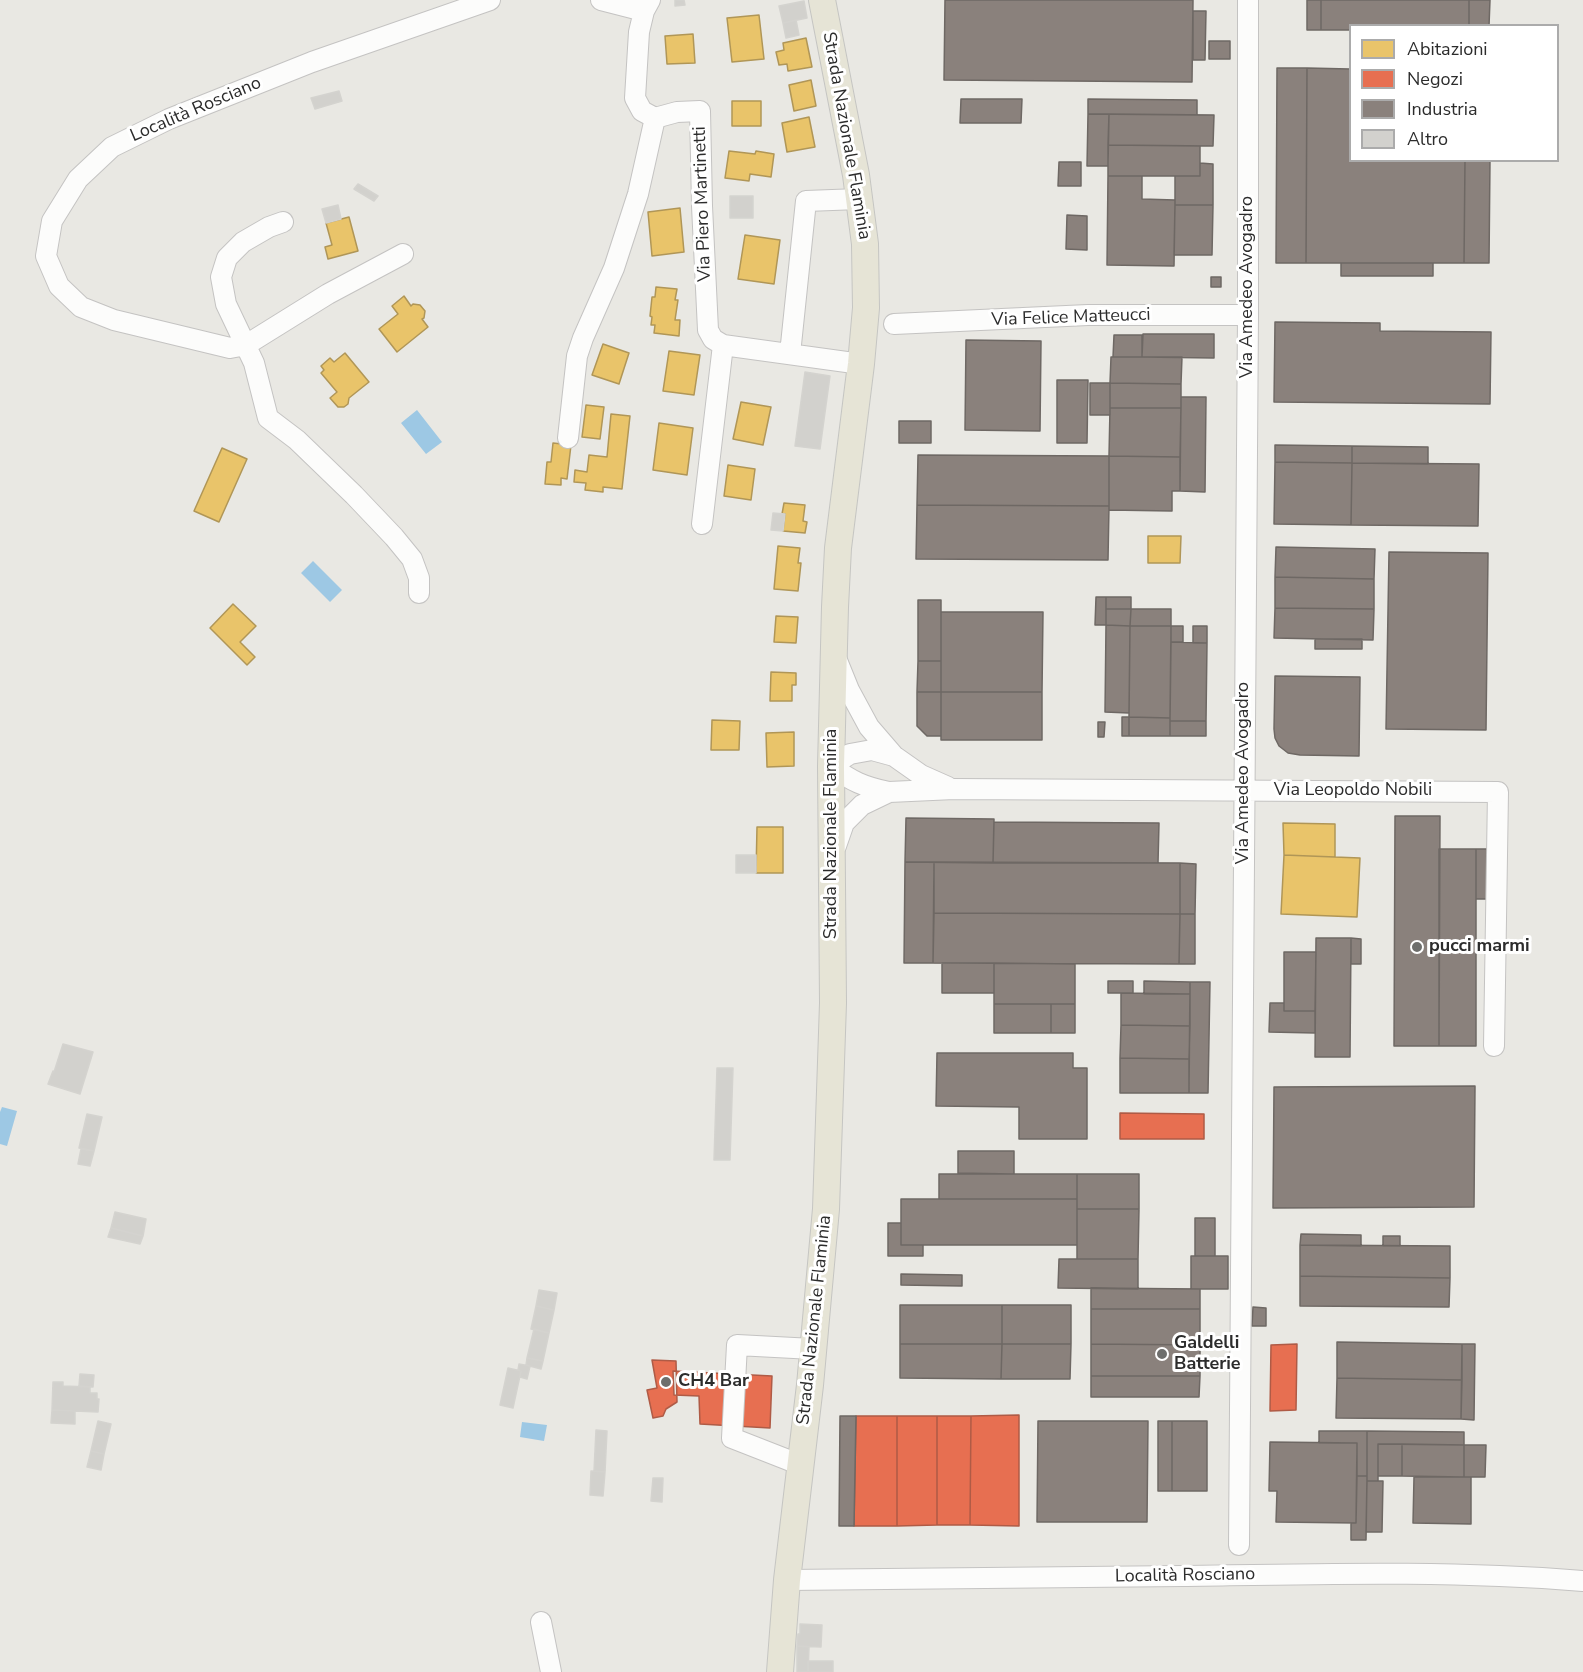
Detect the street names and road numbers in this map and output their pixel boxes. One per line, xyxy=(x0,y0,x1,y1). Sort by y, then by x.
street label: Strada Nazionale Flaminia xyxy=(817,30,875,242)
street label: Località Rosciano xyxy=(127,73,265,147)
street label: Via Piero Martinetti xyxy=(689,126,717,282)
street label: Via Amedeo Avogadro xyxy=(1237,196,1259,378)
street label: Via Felice Matteucci xyxy=(991,304,1151,332)
street label: Via Amedeo Avogadro xyxy=(1233,682,1255,864)
street label: Strada Nazionale Flaminia xyxy=(821,729,843,939)
street label: Via Leopoldo Nobili xyxy=(1274,780,1432,802)
street label: Strada Nazionale Flaminia xyxy=(793,1214,837,1426)
street label: Località Rosciano xyxy=(1115,1564,1255,1588)

